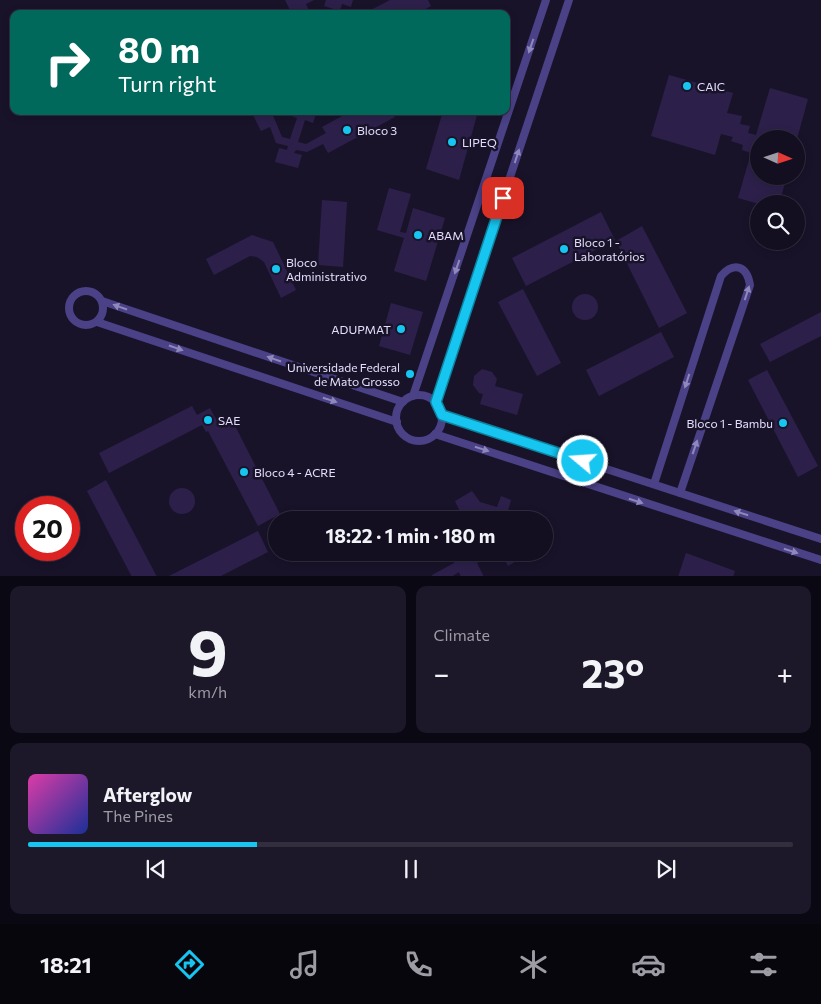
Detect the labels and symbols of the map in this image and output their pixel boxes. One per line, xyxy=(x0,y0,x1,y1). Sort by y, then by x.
one-way arrow xyxy=(526,39,534,54)
place label: CAIC xyxy=(697,79,725,93)
marker: CAIC xyxy=(681,80,693,92)
place label: Bloco 3 xyxy=(357,123,397,137)
marker: Bloco 3 xyxy=(341,124,353,136)
north arrow xyxy=(750,130,805,185)
place label: LIPEQ xyxy=(462,135,497,149)
marker: LIPEQ xyxy=(446,136,458,148)
one-way arrow xyxy=(514,149,521,164)
pin xyxy=(482,177,524,219)
place label: ABAM xyxy=(428,228,464,242)
marker: ABAM xyxy=(412,229,424,241)
place label: Bloco 1 - Laboratórios xyxy=(574,235,645,263)
marker: Bloco 1 - Laboratórios xyxy=(558,243,570,255)
place label: Bloco Administrativo xyxy=(286,255,367,283)
one-way arrow xyxy=(453,259,460,274)
marker: Bloco Administrativo xyxy=(270,263,282,275)
one-way arrow xyxy=(743,285,751,300)
one-way arrow xyxy=(113,303,128,310)
place label: ADUPMAT xyxy=(331,322,391,336)
marker: ADUPMAT xyxy=(395,323,407,335)
one-way arrow xyxy=(169,345,184,353)
one-way arrow xyxy=(267,354,282,362)
place label: Universidade Federal de Mato Grosso xyxy=(287,360,400,388)
marker: Universidade Federal de Mato Grosso xyxy=(404,368,416,380)
one-way arrow xyxy=(683,374,690,389)
one-way arrow xyxy=(323,397,338,404)
place label: SAE xyxy=(218,413,240,427)
marker: SAE xyxy=(202,414,214,426)
place label: Bloco 1 - Bambu xyxy=(687,416,773,430)
marker: Bloco 1 - Bambu xyxy=(777,417,789,429)
position arrow xyxy=(556,434,608,486)
one-way arrow xyxy=(692,439,700,454)
one-way arrow xyxy=(474,446,489,454)
place label: Bloco 4 - ACRE xyxy=(254,465,336,479)
marker: Bloco 4 - ACRE xyxy=(238,466,250,478)
speed limit sign: 20 xyxy=(15,496,80,561)
one-way arrow xyxy=(629,497,644,505)
one-way arrow xyxy=(734,509,749,516)
one-way arrow xyxy=(783,547,798,555)

